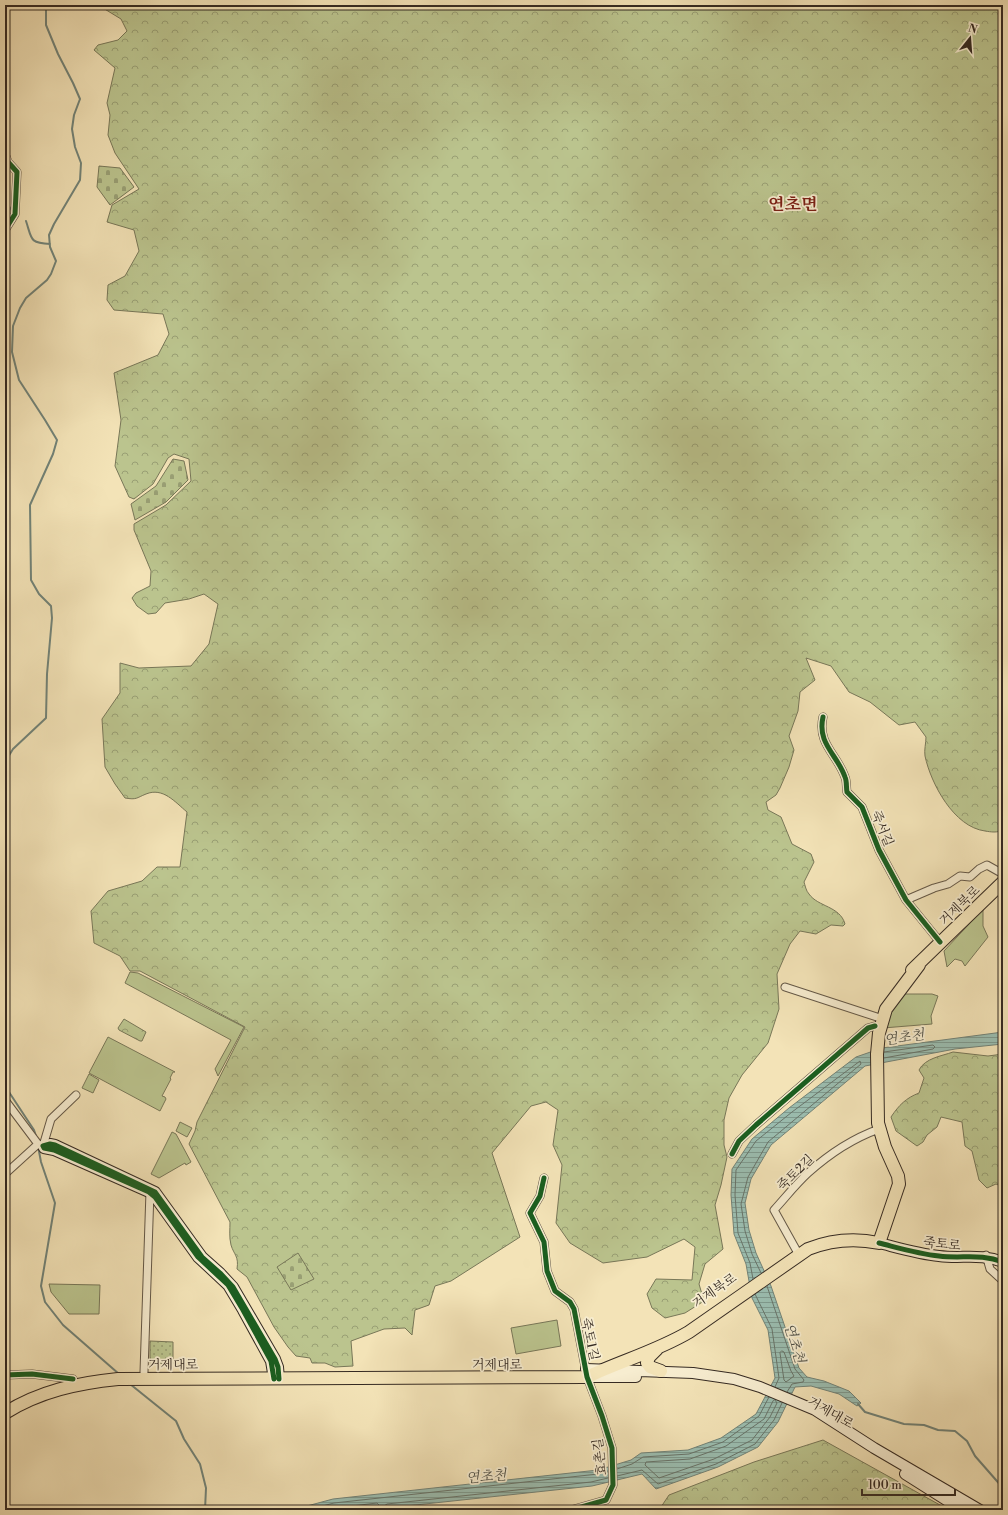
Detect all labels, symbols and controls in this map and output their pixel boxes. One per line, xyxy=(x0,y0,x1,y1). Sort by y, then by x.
north arrow xyxy=(950,18,990,58)
text: N xyxy=(966,21,979,37)
district label: 연초면 xyxy=(768,194,818,216)
street label: 죽서길 xyxy=(868,808,897,849)
street label: 거제북로 xyxy=(936,882,984,929)
water label: 연초천 xyxy=(883,1026,927,1050)
street label: 죽토2길 xyxy=(774,1151,817,1194)
street label: 죽토로 xyxy=(922,1234,962,1254)
street label: 거제북로 xyxy=(689,1270,740,1312)
street label: 죽토1길 xyxy=(578,1316,602,1362)
water label: 연초천 xyxy=(780,1321,809,1367)
street label: 거제대로 xyxy=(148,1357,199,1373)
street label: 거제대로 xyxy=(472,1357,523,1373)
street label: 거제대로 xyxy=(805,1393,857,1433)
street label: 효촌길 xyxy=(590,1437,610,1477)
water label: 연초천 xyxy=(465,1466,509,1488)
scale bar xyxy=(862,1471,955,1497)
text: 100 m xyxy=(868,1478,902,1493)

